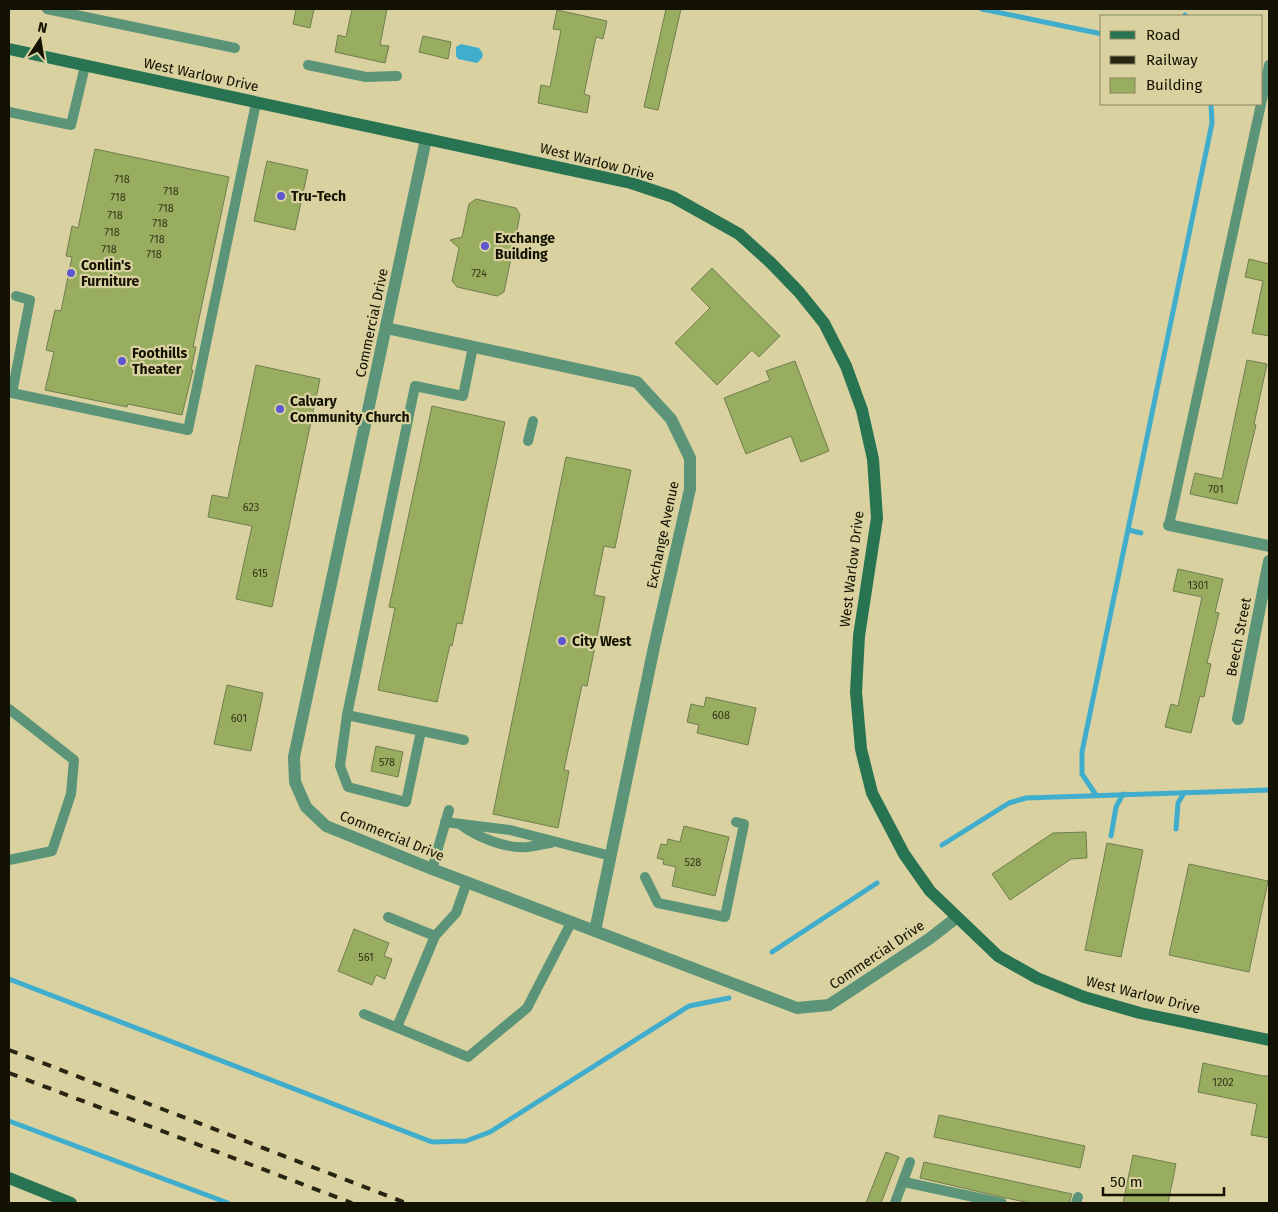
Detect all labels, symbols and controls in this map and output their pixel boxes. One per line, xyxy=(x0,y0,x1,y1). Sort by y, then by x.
north arrow xyxy=(15,15,65,65)
legend xyxy=(1100,15,1263,105)
text: N xyxy=(36,18,49,37)
text: Road xyxy=(1146,26,1181,44)
text: Railway xyxy=(1146,51,1198,69)
street label: West Warlow Drive xyxy=(142,54,260,96)
text: Building xyxy=(1146,76,1202,94)
street label: West Warlow Drive xyxy=(538,140,656,184)
house number: 718 xyxy=(114,173,130,186)
house number: 718 xyxy=(163,185,179,198)
place label: Tru-Tech xyxy=(291,188,346,205)
marker: Tru-Tech xyxy=(275,190,287,202)
house number: 718 xyxy=(110,191,126,204)
house number: 718 xyxy=(158,202,174,215)
house number: 718 xyxy=(107,209,123,222)
house number: 718 xyxy=(152,217,168,230)
house number: 718 xyxy=(104,226,120,239)
place label: Exchange Building xyxy=(495,230,555,263)
house number: 718 xyxy=(149,233,165,246)
marker: Exchange Building xyxy=(479,240,491,252)
house number: 718 xyxy=(101,243,117,256)
house number: 718 xyxy=(146,248,162,261)
place label: Conlin's Furniture xyxy=(81,257,140,290)
marker: Conlin's Furniture xyxy=(65,267,77,279)
street label: Commercial Drive xyxy=(352,267,392,379)
house number: 724 xyxy=(471,267,487,280)
place label: Foothills Theater xyxy=(132,345,187,378)
marker: Foothills Theater xyxy=(116,355,128,367)
place label: Calvary Community Church xyxy=(290,393,410,426)
marker: Calvary Community Church xyxy=(274,403,286,415)
street label: Exchange Avenue xyxy=(643,480,683,590)
house number: 701 xyxy=(1208,483,1224,496)
house number: 623 xyxy=(243,501,259,514)
street label: West Warlow Drive xyxy=(836,510,868,628)
house number: 615 xyxy=(252,567,268,580)
house number: 1301 xyxy=(1188,579,1208,592)
street label: Beech Street xyxy=(1223,595,1255,678)
place label: City West xyxy=(572,633,632,650)
marker: City West xyxy=(556,635,568,647)
house number: 608 xyxy=(712,709,730,722)
house number: 601 xyxy=(231,712,247,725)
house number: 578 xyxy=(379,756,395,769)
street label: Commercial Drive xyxy=(337,807,447,865)
house number: 528 xyxy=(685,856,701,869)
street label: Commercial Drive xyxy=(826,917,928,993)
house number: 561 xyxy=(358,951,374,964)
street label: West Warlow Drive xyxy=(1084,973,1202,1017)
house number: 1202 xyxy=(1212,1076,1234,1089)
scale bar xyxy=(1103,1164,1224,1196)
text: 50 m xyxy=(1110,1173,1143,1191)

